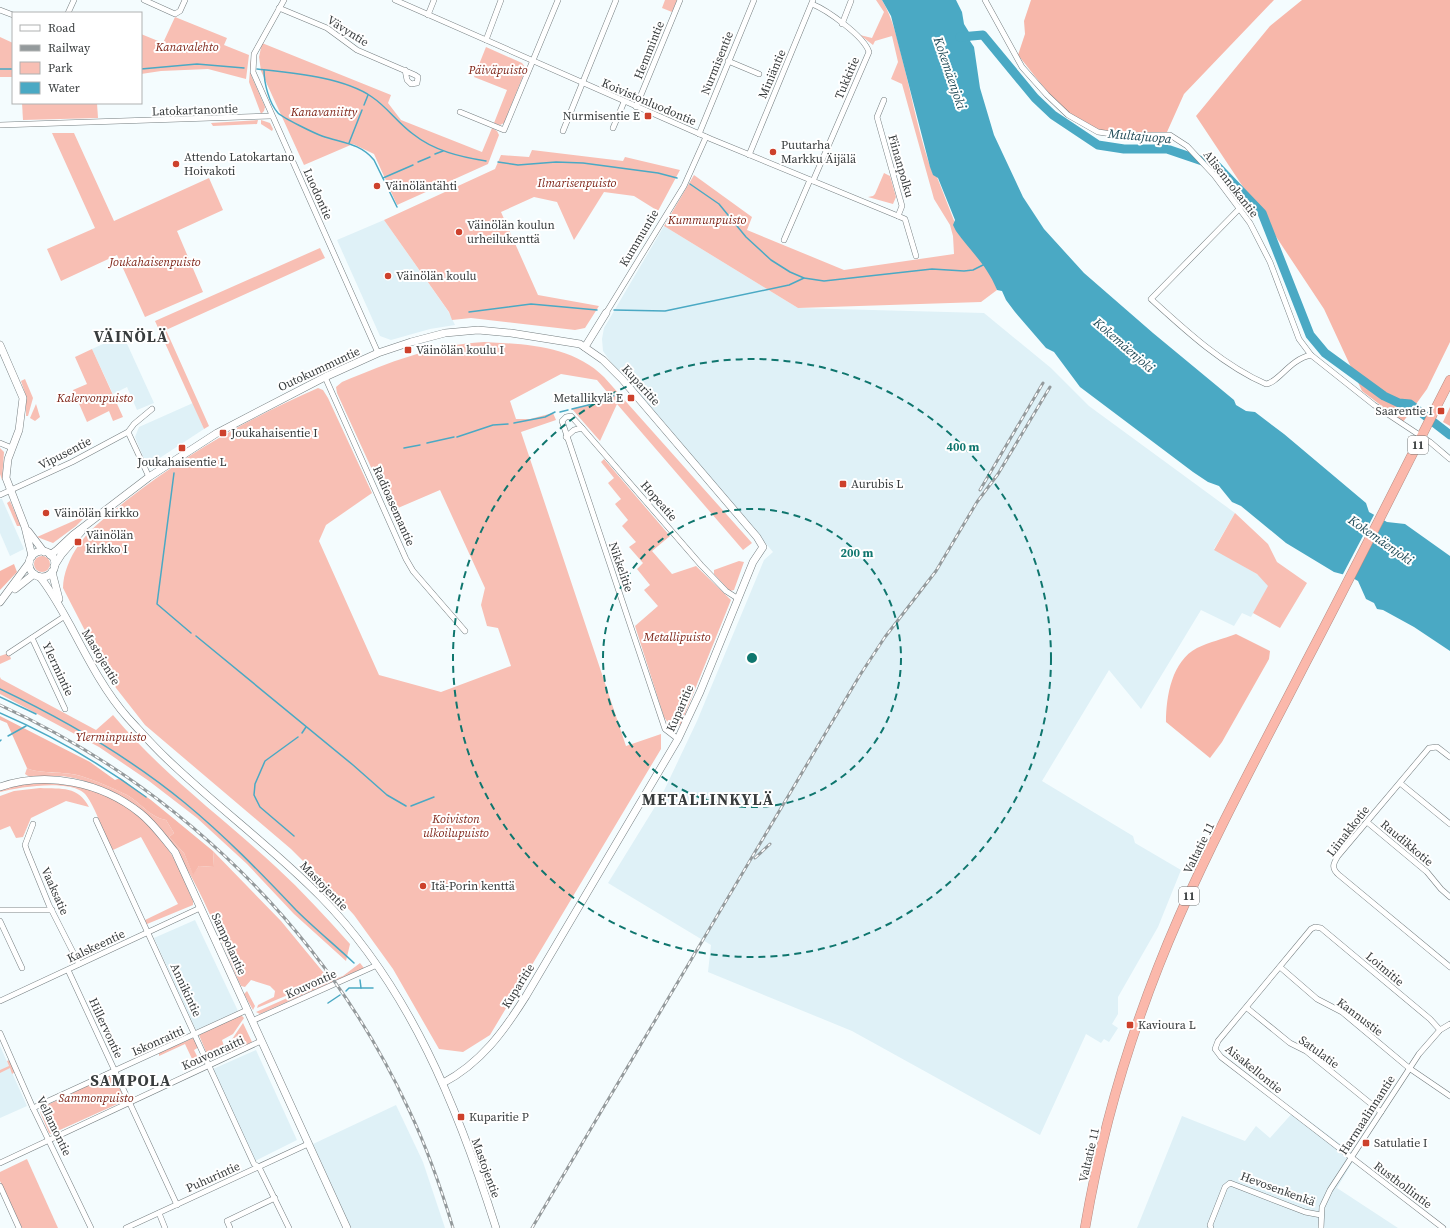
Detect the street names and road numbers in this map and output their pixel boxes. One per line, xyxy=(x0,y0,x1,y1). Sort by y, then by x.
street label: Vävyntie xyxy=(324,12,372,50)
street label: Hemmintie xyxy=(630,19,668,81)
street label: Nurmisentie xyxy=(697,29,737,97)
street label: Miniäntie xyxy=(754,47,790,101)
street label: Tukkitie xyxy=(831,54,863,102)
street label: Koivistonluodontie xyxy=(599,75,699,129)
street label: Latokartanontie xyxy=(152,101,238,119)
street label: Fiinanpolku xyxy=(884,133,918,199)
street label: Alisennokantie xyxy=(1200,147,1262,221)
street label: Luodontie xyxy=(300,166,336,222)
street label: Kummuntie xyxy=(616,206,662,270)
street label: Outokummuntie xyxy=(275,343,363,395)
street label: Kuparitie xyxy=(618,361,664,409)
street label: Vipusentie xyxy=(36,433,94,473)
road number: 11 xyxy=(1408,436,1428,454)
street label: Radioasemantie xyxy=(369,463,419,549)
street label: Hopeatie xyxy=(637,477,681,525)
street label: Nikkelitie xyxy=(605,540,637,594)
street label: Mastojentie xyxy=(78,626,124,688)
street label: Ylermintie xyxy=(39,640,77,698)
street label: Kuparitie xyxy=(663,682,697,734)
street label: Liinakkotie xyxy=(1323,802,1373,860)
street label: Raudikkotie xyxy=(1377,816,1437,870)
street label: Valtatie 11 xyxy=(1180,820,1218,876)
street label: Mastojentie xyxy=(296,858,352,914)
street label: Vaaksatie xyxy=(37,865,73,917)
road number: 11 xyxy=(1179,887,1199,905)
street label: Sampolantie xyxy=(208,910,250,978)
street label: Kalskeentie xyxy=(65,926,127,966)
street label: Loimitie xyxy=(1363,948,1407,990)
street label: Annikintie xyxy=(167,961,205,1019)
street label: Kuparitie xyxy=(498,961,538,1011)
street label: Kouvontie xyxy=(283,966,339,1002)
street label: Kannustie xyxy=(1334,994,1386,1040)
street label: Hillervontie xyxy=(85,995,127,1061)
street label: Iskonraitti xyxy=(129,1022,187,1060)
street label: Kouvonraitti xyxy=(179,1032,247,1074)
street label: Satulatie xyxy=(1296,1032,1342,1072)
street label: Aisakellontie xyxy=(1222,1041,1286,1097)
street label: Harmaalinnantie xyxy=(1335,1072,1399,1158)
street label: Vellamontie xyxy=(33,1093,75,1159)
street label: Valtatie 11 xyxy=(1075,1126,1103,1184)
street label: Mastojentie xyxy=(468,1136,504,1200)
street label: Puhurintie xyxy=(183,1158,243,1196)
street label: Rusthollintie xyxy=(1371,1158,1435,1212)
street label: Hevosenkenkä xyxy=(1238,1168,1319,1210)

